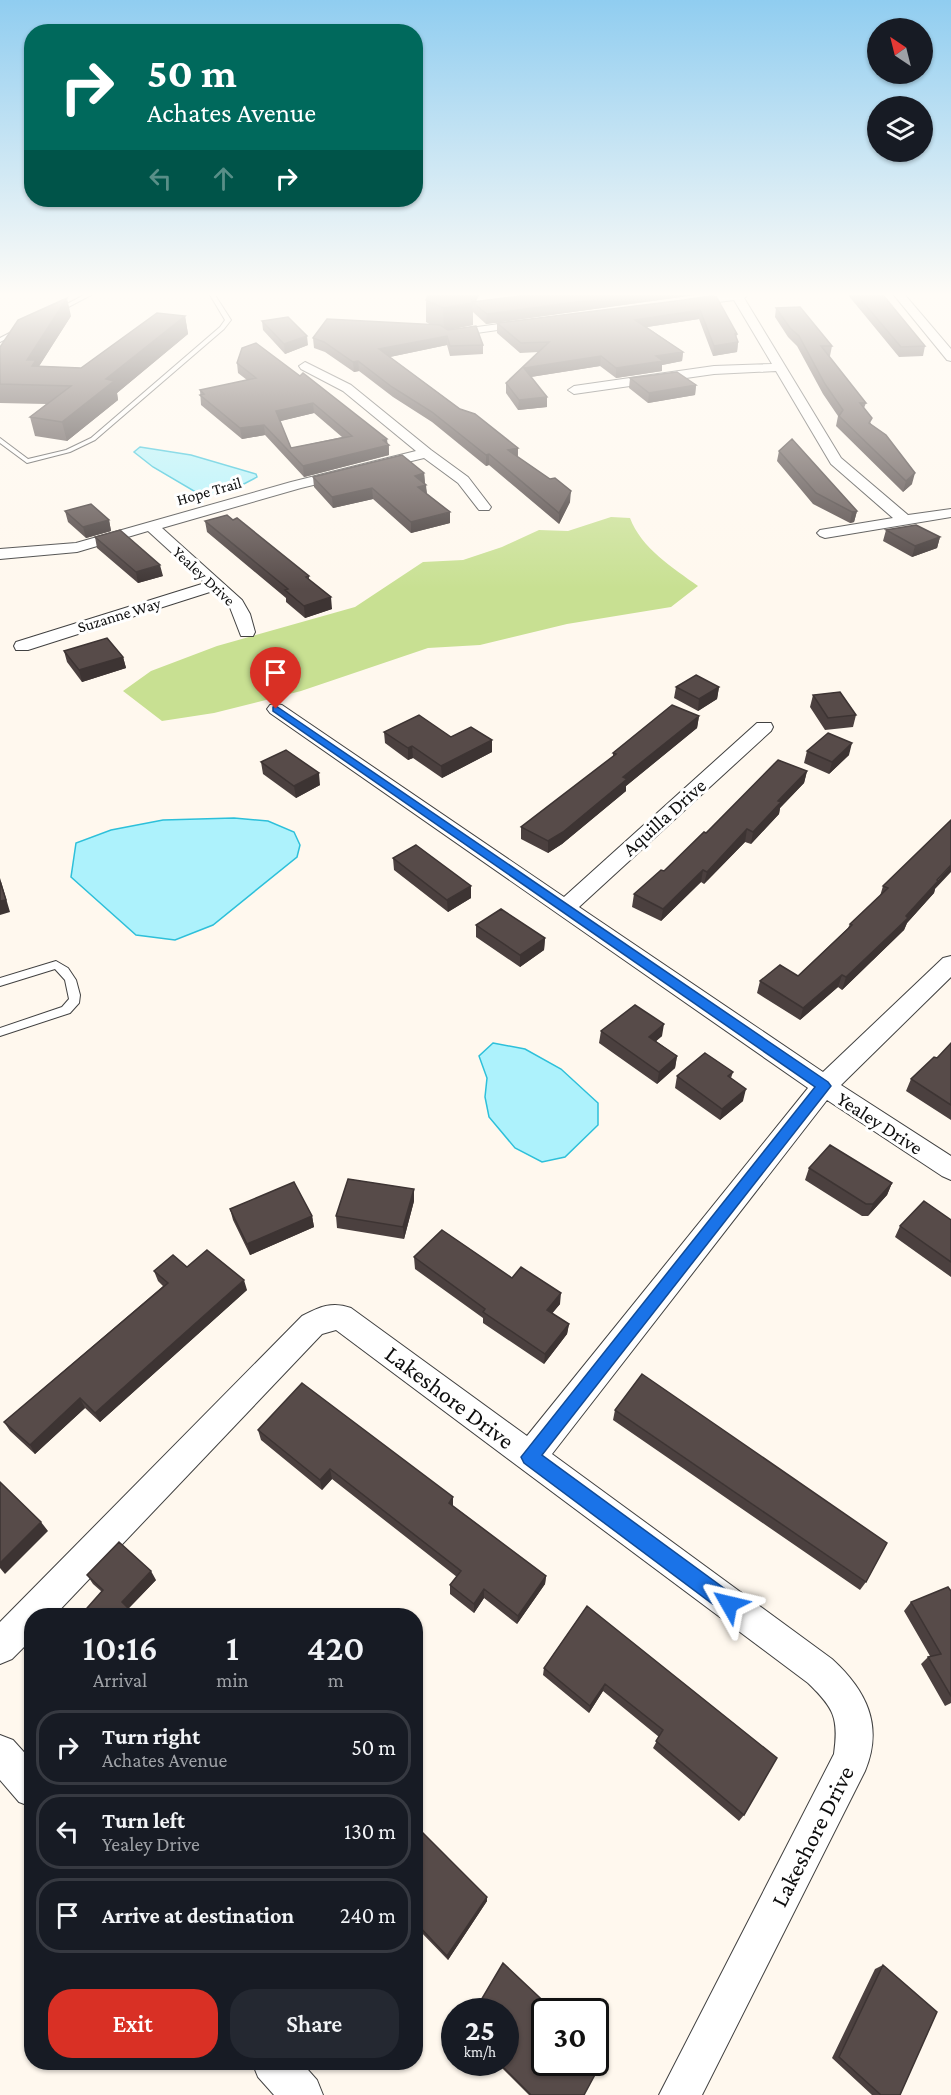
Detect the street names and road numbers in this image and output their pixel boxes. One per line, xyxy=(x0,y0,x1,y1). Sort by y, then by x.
street label: Hope Trail xyxy=(175,474,244,509)
street label: Yealey Drive xyxy=(169,543,238,610)
street label: Suzanne Way xyxy=(75,594,164,637)
street label: Aquilla Drive xyxy=(618,774,711,861)
street label: Yealey Drive xyxy=(832,1087,927,1160)
street label: Lakeshore Drive xyxy=(380,1340,520,1454)
street label: Lakeshore Drive xyxy=(765,1761,859,1911)

